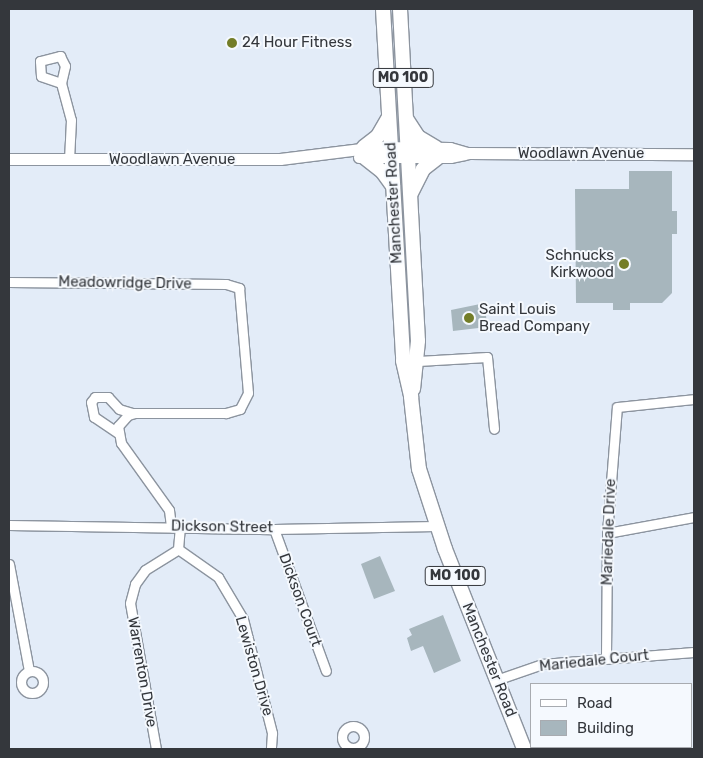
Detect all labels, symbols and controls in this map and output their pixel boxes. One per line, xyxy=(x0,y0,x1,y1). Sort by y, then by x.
place label: 24 Hour Fitness xyxy=(242,34,352,52)
marker: 24 Hour Fitness xyxy=(226,37,238,49)
road number: MO 100 xyxy=(372,66,434,90)
street label: Manchester Road xyxy=(382,142,406,264)
street label: Woodlawn Avenue xyxy=(517,145,645,163)
street label: Woodlawn Avenue xyxy=(108,151,236,169)
place label: Schnucks Kirkwood xyxy=(546,246,614,281)
marker: Schnucks Kirkwood xyxy=(618,258,630,270)
street label: Meadowridge Drive xyxy=(58,273,192,293)
place label: Saint Louis Bread Company xyxy=(479,300,590,335)
marker: Saint Louis Bread Company xyxy=(463,312,475,324)
street label: Mariedale Drive xyxy=(598,478,620,586)
street label: Dickson Street xyxy=(171,517,273,537)
street label: Dickson Court xyxy=(275,551,325,649)
road number: MO 100 xyxy=(424,564,486,588)
street label: Manchester Road xyxy=(458,600,520,720)
street label: Lewiston Drive xyxy=(231,614,277,718)
street label: Warrenton Drive xyxy=(123,615,161,729)
street label: Mariedale Court xyxy=(538,646,650,676)
legend xyxy=(530,683,693,748)
text: Road xyxy=(577,694,613,712)
text: Building xyxy=(577,719,634,737)

